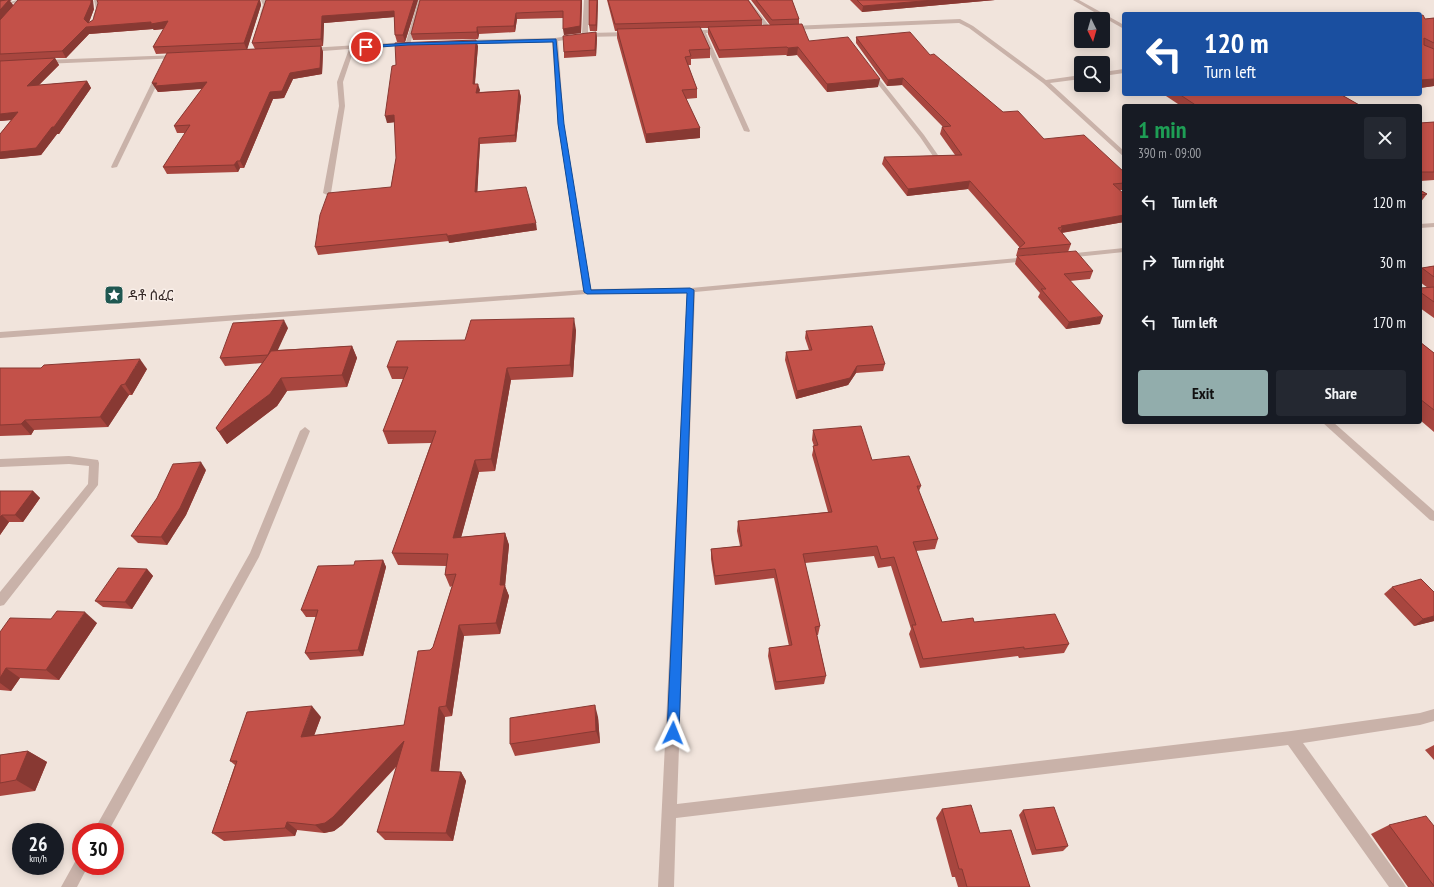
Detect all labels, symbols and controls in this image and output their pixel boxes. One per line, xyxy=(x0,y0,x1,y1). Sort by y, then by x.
north arrow xyxy=(1074,12,1110,48)
map controls xyxy=(1074,12,1110,92)
text: 120 m xyxy=(1204,24,1268,61)
icon: left xyxy=(1138,28,1190,80)
pin xyxy=(349,30,383,64)
icon: arrive xyxy=(355,36,377,58)
button: search xyxy=(1074,56,1110,92)
text: Turn left xyxy=(1204,60,1256,83)
text: 1 min xyxy=(1138,114,1186,145)
button: close xyxy=(1364,117,1406,159)
text: 390 m · 09:00 xyxy=(1138,145,1201,162)
icon: left xyxy=(1138,191,1160,213)
text: Turn left xyxy=(1172,193,1217,212)
text: 120 m xyxy=(1373,193,1406,212)
icon: right xyxy=(1138,251,1160,273)
text: Turn right xyxy=(1172,253,1224,272)
text: 30 m xyxy=(1380,253,1406,272)
place icon: ዳቶ ሰፈር xyxy=(103,284,125,306)
place label: ዳቶ ሰፈር xyxy=(128,286,173,304)
icon: left xyxy=(1138,311,1160,333)
text: Turn left xyxy=(1172,313,1217,332)
text: 170 m xyxy=(1373,313,1406,332)
button: Exit xyxy=(1138,370,1268,416)
button: Share xyxy=(1276,370,1406,416)
position arrow xyxy=(652,712,694,754)
speed limit sign: 30 xyxy=(72,823,124,875)
text: 26 xyxy=(28,831,48,857)
text: km/h xyxy=(29,852,47,865)

